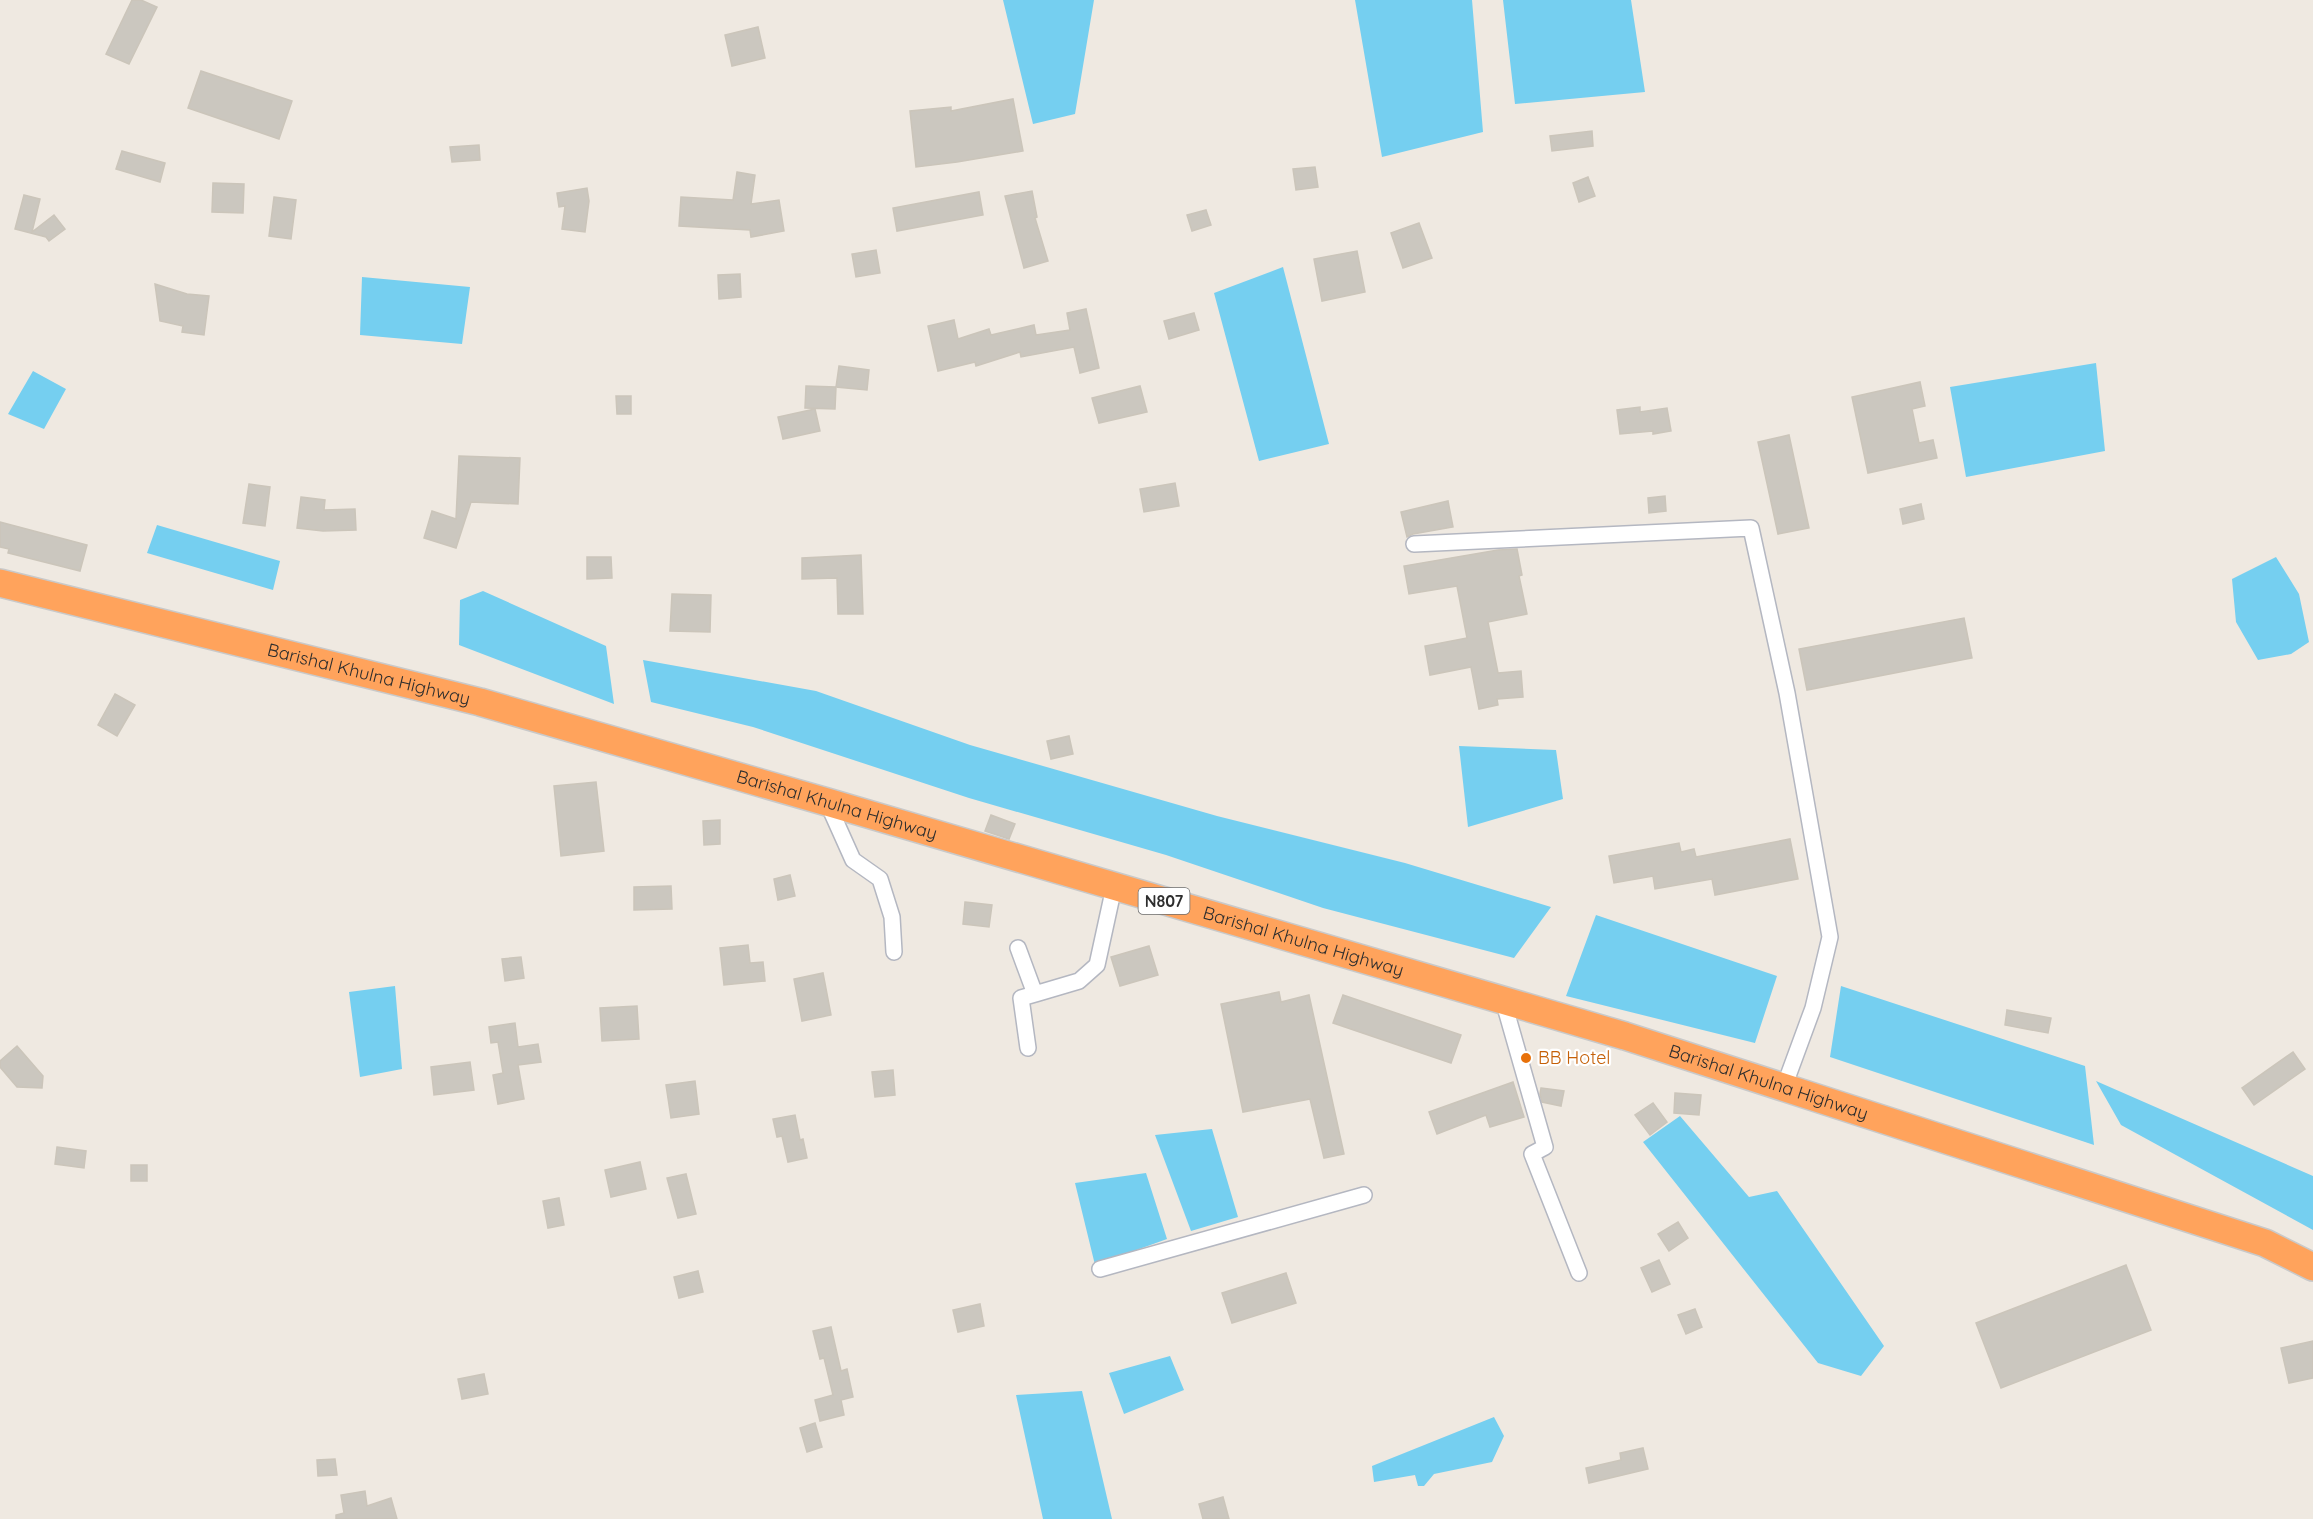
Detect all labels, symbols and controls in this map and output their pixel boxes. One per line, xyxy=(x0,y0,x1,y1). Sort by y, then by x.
street label: Barishal Khulna Highway xyxy=(265,638,473,710)
street label: Barishal Khulna Highway xyxy=(734,765,940,845)
road number: N807 xyxy=(1138,888,1190,914)
street label: Barishal Khulna Highway xyxy=(1200,901,1407,982)
street label: Barishal Khulna Highway xyxy=(1666,1039,1871,1125)
place label: BB Hotel xyxy=(1538,1046,1611,1069)
marker: BB Hotel xyxy=(1519,1051,1533,1065)

